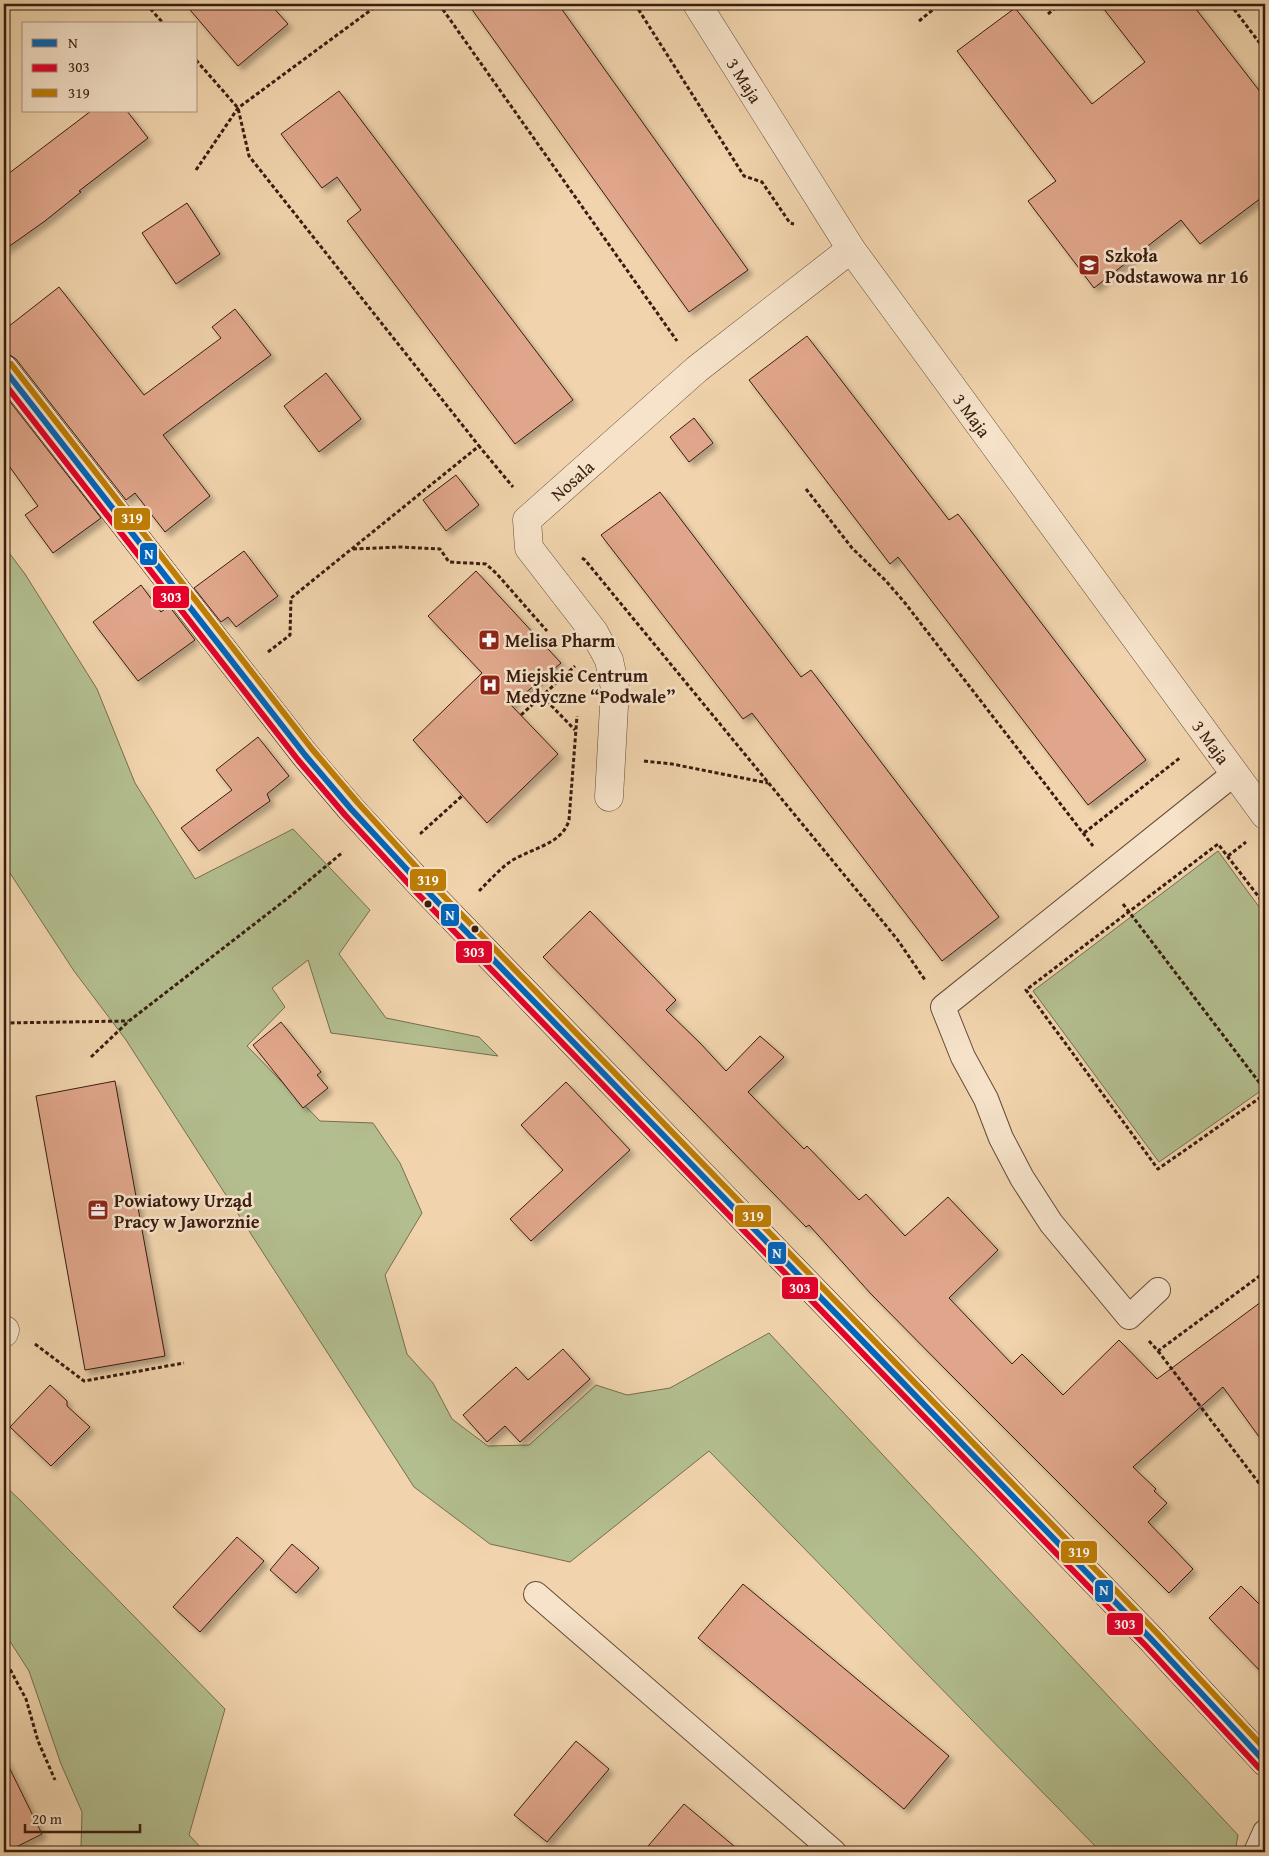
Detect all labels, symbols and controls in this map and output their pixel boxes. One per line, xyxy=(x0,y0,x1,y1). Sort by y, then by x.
legend xyxy=(22,22,198,112)
text: N xyxy=(68,32,78,53)
street label: 3 Maja xyxy=(720,52,770,109)
text: 303 xyxy=(68,56,90,77)
text: 319 xyxy=(68,82,90,103)
place label: Szkoła Podstawowa nr 16 xyxy=(1105,242,1248,290)
school or university icon: Szkoła Podstawowa nr 16 xyxy=(1077,253,1101,277)
street label: 3 Maja xyxy=(947,387,998,443)
street label: Nosala xyxy=(544,453,600,507)
line badge: 319 xyxy=(113,507,151,531)
text: 319 xyxy=(121,508,143,528)
line badge: N xyxy=(139,542,158,566)
text: N xyxy=(144,544,154,564)
line badge: 303 xyxy=(152,585,190,609)
text: 303 xyxy=(160,587,182,607)
place label: Melisa Pharm xyxy=(505,627,616,654)
pharmacy icon: Melisa Pharm xyxy=(477,628,501,652)
place label: Miejskie Centrum Medyczne “Podwale” xyxy=(506,662,675,710)
hospital icon: Miejskie Centrum Medyczne “Podwale” xyxy=(478,673,502,697)
street label: 3 Maja xyxy=(1186,714,1237,770)
line badge: 319 xyxy=(409,868,447,892)
text: 319 xyxy=(417,870,439,890)
unlabelled marker xyxy=(423,899,433,909)
line badge: N xyxy=(440,903,460,927)
text: N xyxy=(445,905,455,925)
unlabelled marker xyxy=(470,924,480,934)
line badge: 303 xyxy=(455,940,493,964)
text: 303 xyxy=(463,942,485,962)
place label: Powiatowy Urząd Pracy w Jaworznie xyxy=(114,1187,260,1235)
office icon: Powiatowy Urząd Pracy w Jaworznie xyxy=(86,1198,110,1222)
line badge: 319 xyxy=(734,1204,772,1228)
text: 319 xyxy=(742,1206,764,1226)
line badge: N xyxy=(767,1241,787,1265)
text: N xyxy=(772,1243,782,1263)
line badge: 303 xyxy=(781,1276,819,1300)
text: 303 xyxy=(789,1278,811,1298)
line badge: 319 xyxy=(1060,1540,1098,1564)
text: 319 xyxy=(1068,1542,1090,1562)
line badge: N xyxy=(1094,1579,1114,1603)
text: N xyxy=(1099,1580,1109,1600)
line badge: 303 xyxy=(1106,1612,1144,1636)
text: 303 xyxy=(1114,1614,1136,1634)
scale bar xyxy=(25,1801,140,1833)
text: 20 m xyxy=(32,1808,63,1829)

